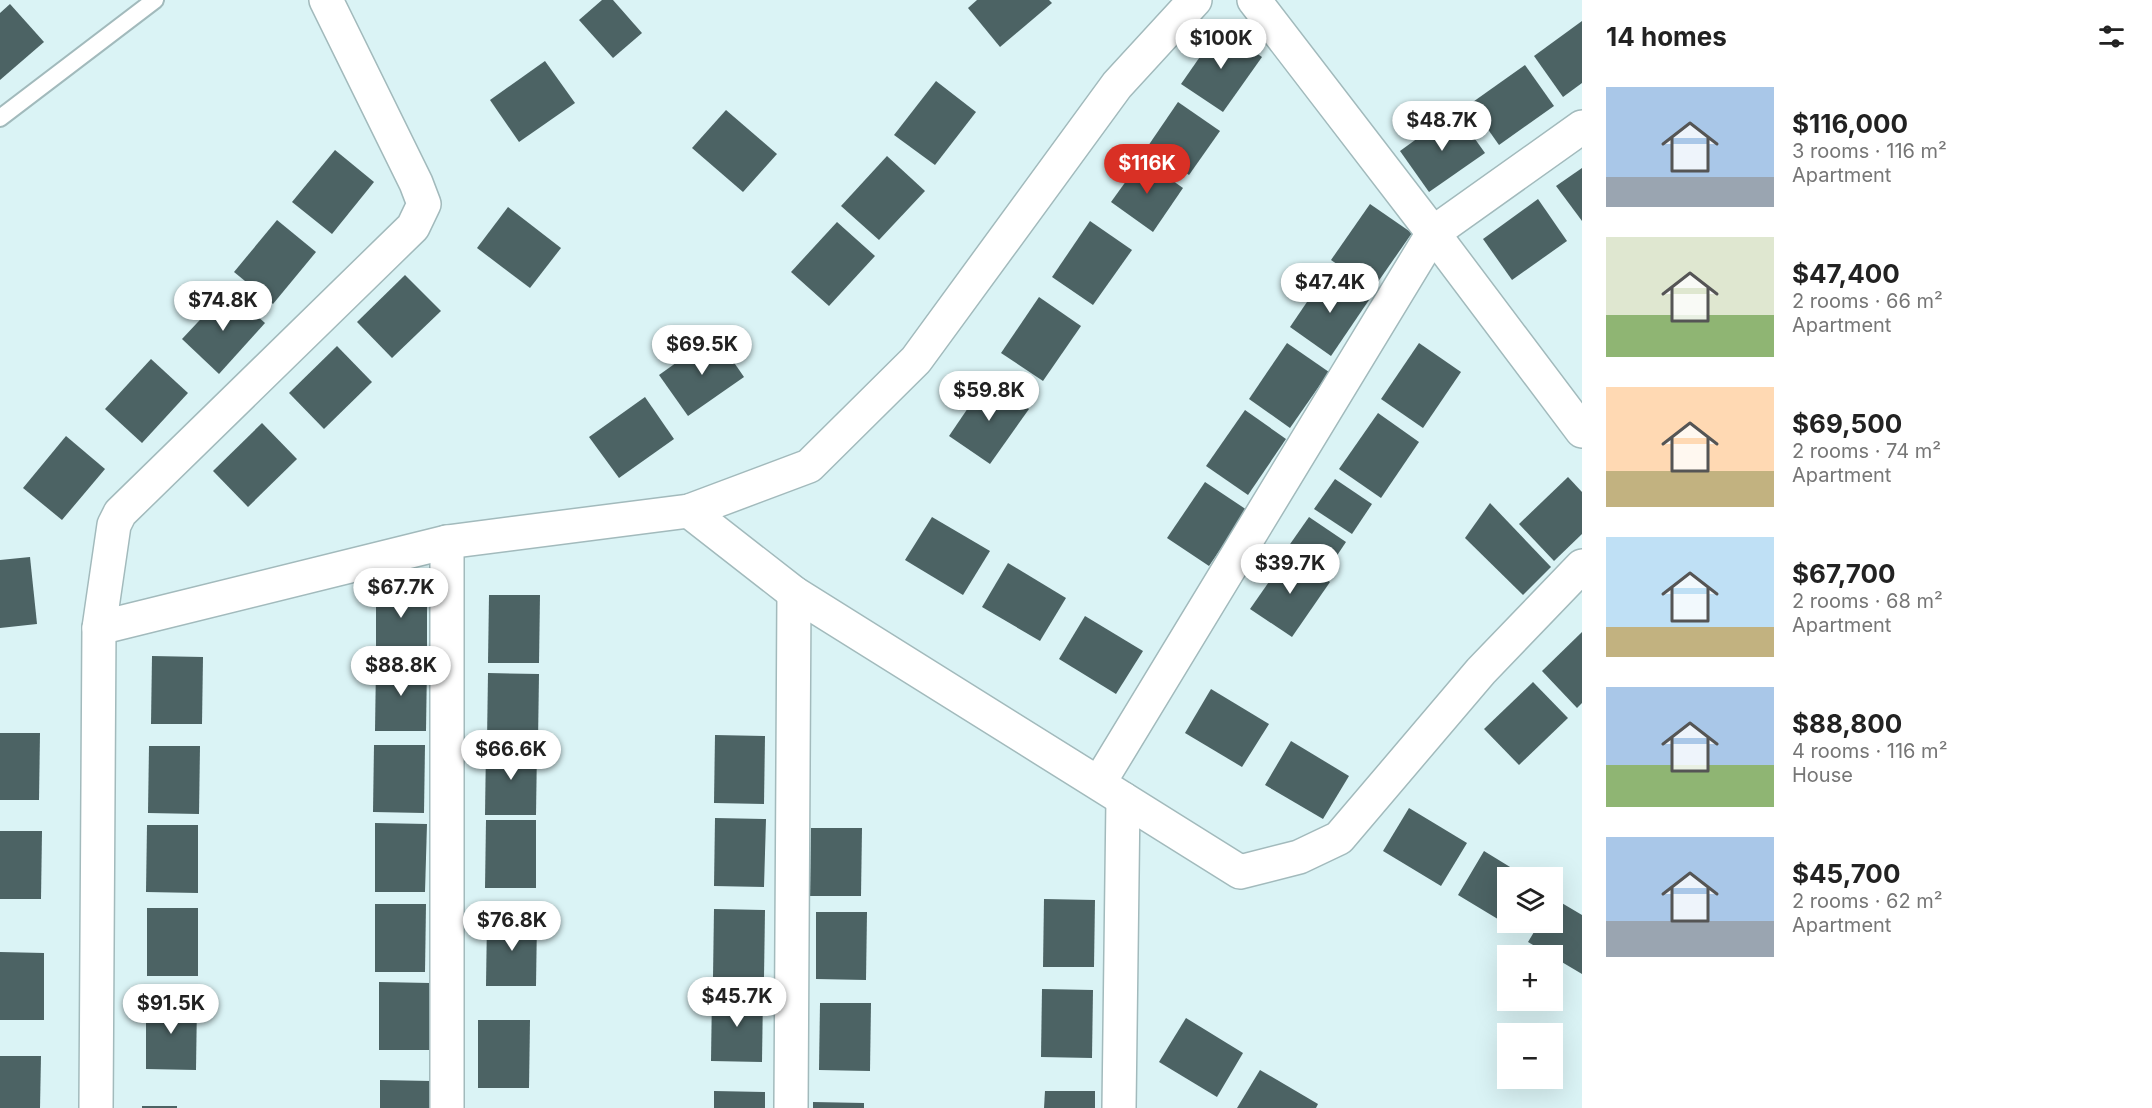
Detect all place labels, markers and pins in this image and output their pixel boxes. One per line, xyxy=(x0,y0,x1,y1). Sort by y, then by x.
pin: $100K xyxy=(1179,19,1263,70)
pin: $48.7K xyxy=(1393,101,1491,152)
pin: $116K xyxy=(1105,144,1189,195)
pin: $47.4K xyxy=(1281,263,1379,314)
pin: $74.8K xyxy=(174,281,272,332)
pin: $69.5K xyxy=(653,325,751,376)
pin: $59.8K xyxy=(940,371,1038,422)
pin: $39.7K xyxy=(1241,544,1339,595)
pin: $67.7K xyxy=(352,568,450,619)
pin: $88.8K xyxy=(352,646,450,697)
pin: $66.6K xyxy=(462,730,560,781)
pin: $76.8K xyxy=(463,901,561,952)
pin: $45.7K xyxy=(688,977,786,1028)
pin: $91.5K xyxy=(122,984,220,1035)

